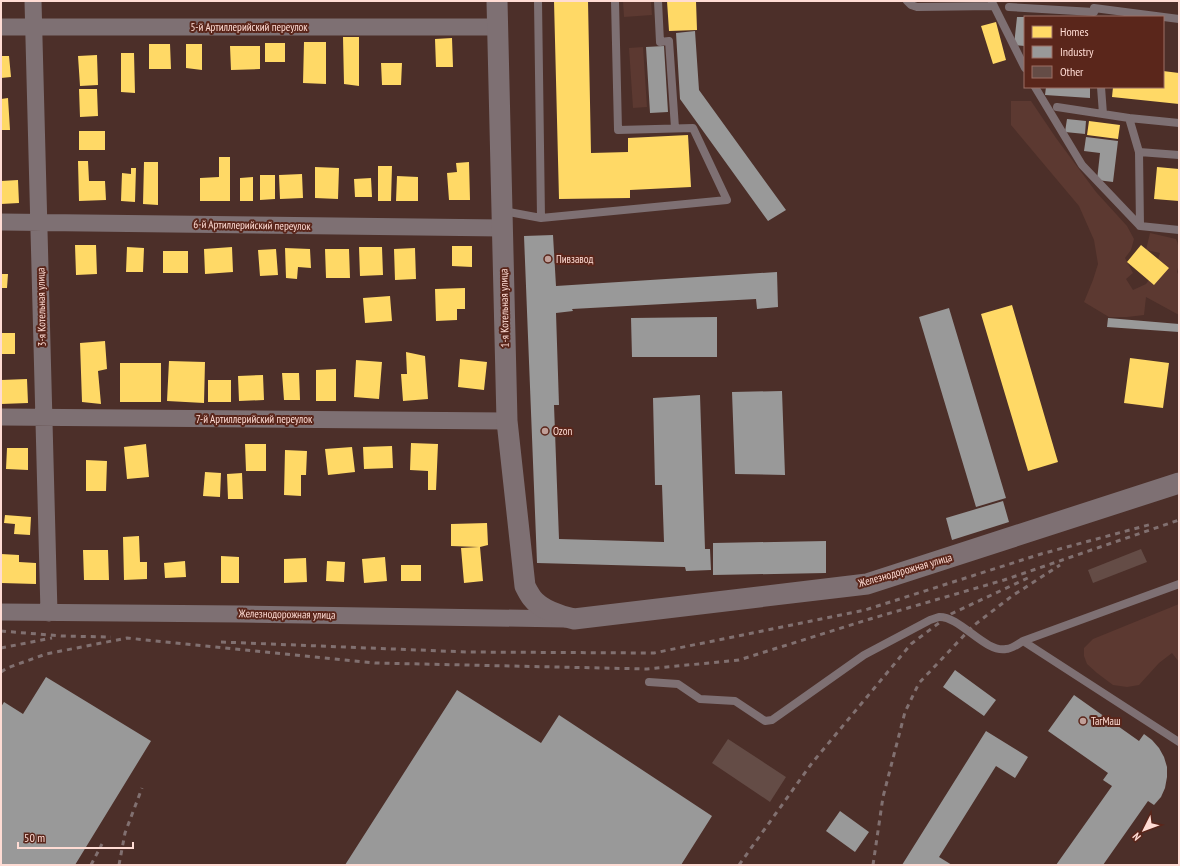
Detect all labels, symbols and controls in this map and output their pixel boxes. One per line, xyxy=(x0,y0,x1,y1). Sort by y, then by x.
legend xyxy=(1024,16,1164,88)
street label: 5-й Артиллерийский переулок xyxy=(190,20,308,34)
text: Homes xyxy=(1060,24,1088,39)
text: Industry xyxy=(1060,44,1094,59)
text: Other xyxy=(1060,64,1084,79)
street label: 6-й Артиллерийский переулок xyxy=(193,217,311,233)
place label: Пивзавод xyxy=(556,252,593,266)
marker: Пивзавод xyxy=(543,254,553,264)
street label: 3-я Котельная улица xyxy=(33,267,49,347)
street label: 1-я Котельная улица xyxy=(496,268,512,348)
street label: 7-й Артиллерийский переулок xyxy=(196,412,313,426)
place label: Ozon xyxy=(553,424,572,438)
marker: Ozon xyxy=(540,426,550,436)
street label: Железнодорожная улица xyxy=(856,550,954,590)
street label: Железнодорожная улица xyxy=(237,606,336,622)
place label: ТагМаш xyxy=(1091,714,1121,728)
marker: ТагМаш xyxy=(1078,716,1088,726)
north arrow xyxy=(1124,810,1164,850)
scale bar xyxy=(18,824,133,850)
text: 50 m xyxy=(24,830,45,845)
text: N xyxy=(1129,830,1144,844)

